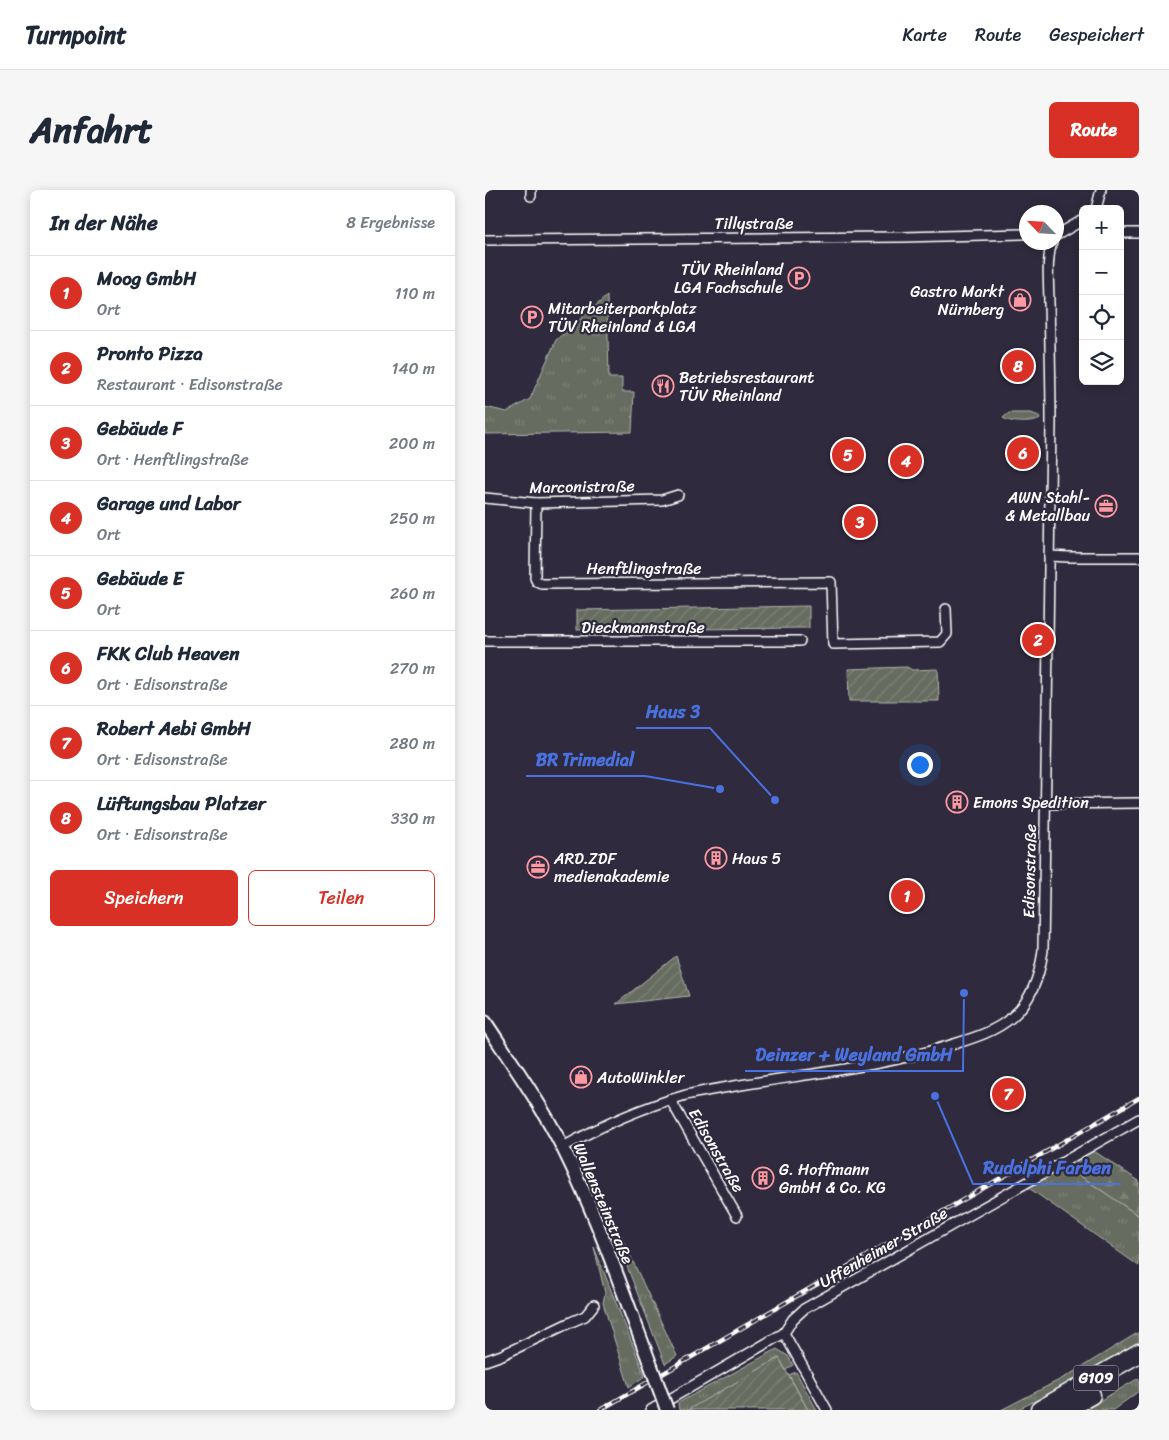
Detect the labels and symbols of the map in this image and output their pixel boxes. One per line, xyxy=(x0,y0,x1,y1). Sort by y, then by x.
north arrow xyxy=(1019,205,1064,250)
street label: Tillystraße xyxy=(715,209,793,238)
place label: TÜV Rheinland LGA Fachschule xyxy=(674,255,785,302)
parking icon: TÜV Rheinland LGA Fachschule xyxy=(787,266,811,290)
place label: Gastro Markt Nürnberg xyxy=(910,277,1005,324)
shop icon: Gastro Markt Nürnberg xyxy=(1008,288,1032,312)
place label: Mitarbeiterparkplatz TÜV Rheinland & LGA xyxy=(548,294,697,341)
parking icon: Mitarbeiterparkplatz TÜV Rheinland & LGA xyxy=(520,305,544,329)
pin: 8 xyxy=(1002,347,1034,385)
place label: Betriebsrestaurant TÜV Rheinland xyxy=(679,363,814,410)
restaurant icon: Betriebsrestaurant TÜV Rheinland xyxy=(651,374,675,398)
pin: 6 xyxy=(1007,434,1039,472)
pin: 5 xyxy=(832,436,864,474)
pin: 4 xyxy=(890,442,922,480)
street label: Marconistraße xyxy=(529,471,635,502)
place label: AWN Stahl- & Metallbau xyxy=(1005,483,1090,530)
office icon: AWN Stahl- & Metallbau xyxy=(1094,494,1118,518)
pin: 3 xyxy=(844,503,876,541)
street label: Henftlingstraße xyxy=(586,554,702,583)
street label: Dieckmannstraße xyxy=(581,613,705,642)
pin: 2 xyxy=(1022,621,1054,659)
callout: Haus 3 xyxy=(636,695,710,728)
text: Haus 3 xyxy=(645,696,700,728)
callout: BR Trimedial xyxy=(526,743,645,776)
text: BR Trimedial xyxy=(536,744,635,776)
your location xyxy=(907,752,933,778)
place label: Emons Spedition xyxy=(973,788,1089,817)
building icon: Emons Spedition xyxy=(945,790,969,814)
street label: Edisonstraße xyxy=(1014,824,1045,918)
place label: ARD.ZDF medienakademie xyxy=(553,844,669,891)
place label: Haus 5 xyxy=(732,844,781,873)
building icon: Haus 5 xyxy=(704,846,728,870)
office icon: ARD.ZDF medienakademie xyxy=(526,855,550,879)
pin: 1 xyxy=(891,877,923,915)
callout: Deinzer + Weyland GmbH xyxy=(745,1038,963,1071)
text: Deinzer + Weyland GmbH xyxy=(755,1039,953,1071)
place label: AutoWinkler xyxy=(596,1063,686,1092)
shop icon: AutoWinkler xyxy=(569,1065,593,1089)
pin: 7 xyxy=(992,1075,1024,1113)
street label: Edisonstraße xyxy=(680,1102,753,1198)
street label: Wallensteinstraße xyxy=(565,1138,642,1269)
callout: Rudolphi Farben xyxy=(973,1151,1121,1184)
text: Rudolphi Farben xyxy=(982,1152,1111,1184)
place label: G. Hoffmann GmbH & Co. KG xyxy=(779,1155,886,1202)
building icon: G. Hoffmann GmbH & Co. KG xyxy=(751,1166,775,1190)
street label: Uffenheimer Straße xyxy=(814,1199,953,1296)
road number: G109 xyxy=(1073,1366,1119,1390)

